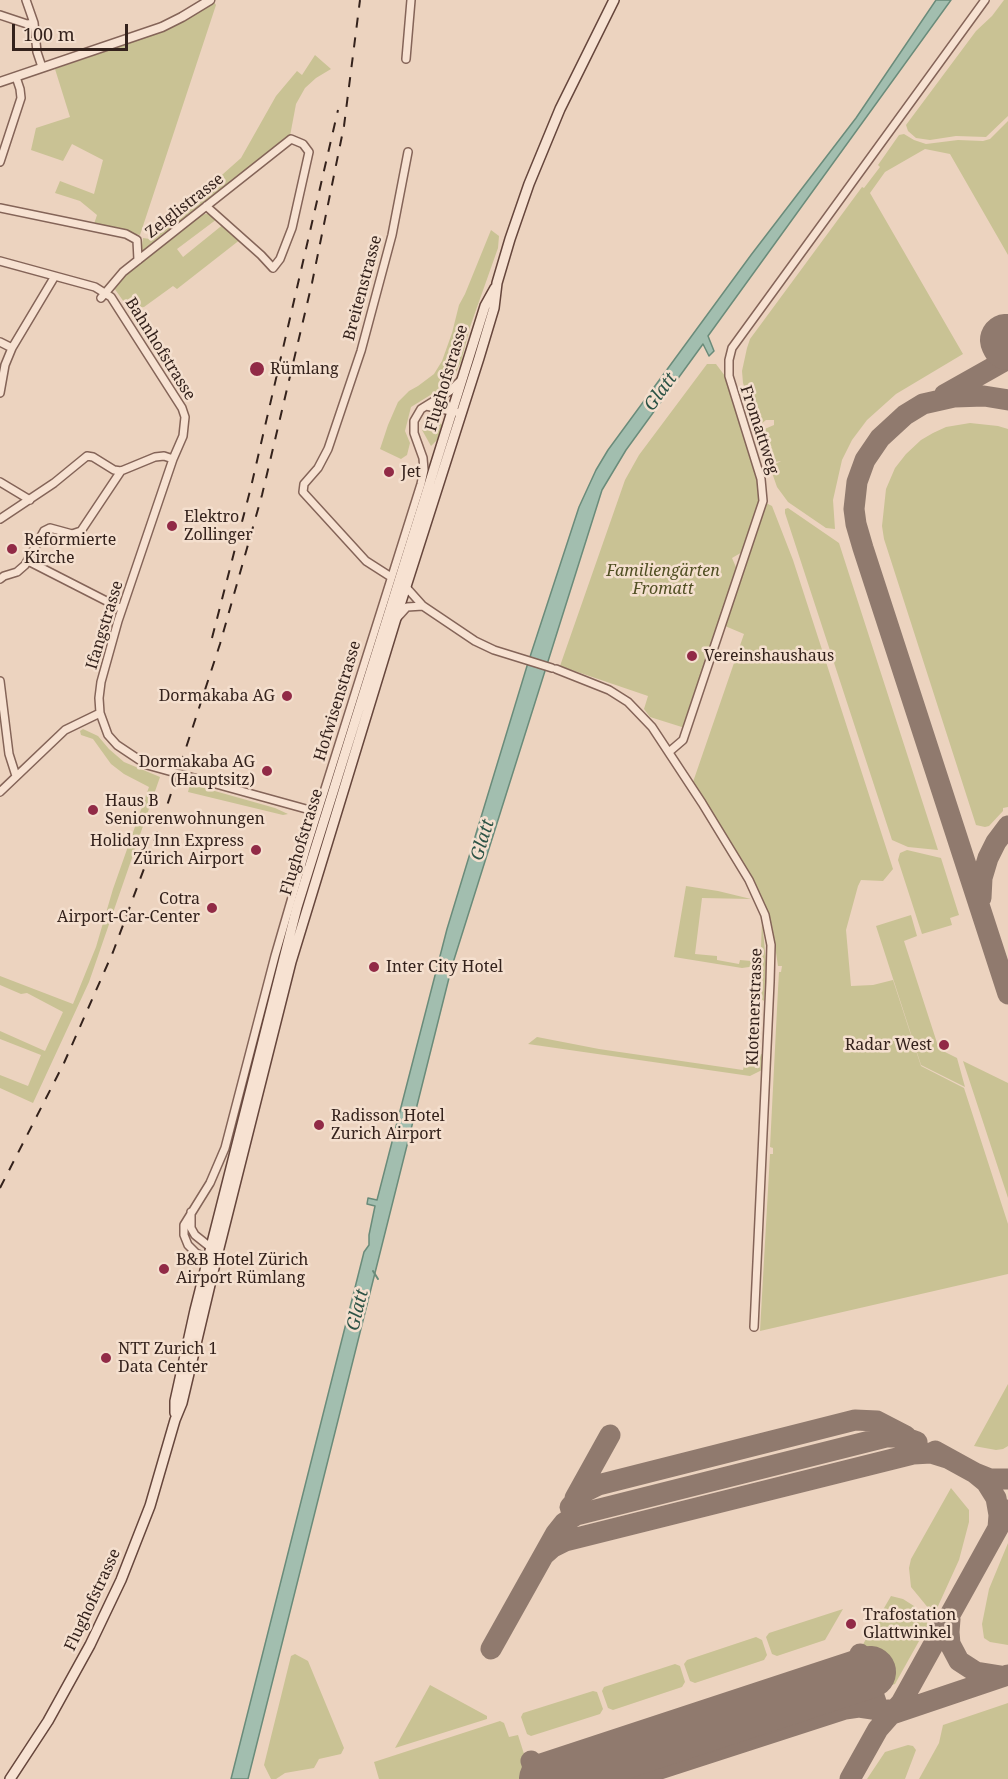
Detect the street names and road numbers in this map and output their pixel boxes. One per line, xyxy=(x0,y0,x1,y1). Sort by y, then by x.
street label: Zelglistrasse xyxy=(142,170,228,242)
street label: Breitenstrasse xyxy=(340,233,386,343)
street label: Bahnhofstrasse xyxy=(121,294,199,404)
street label: Flughofstrasse xyxy=(422,322,472,434)
street label: Fromattweg xyxy=(736,383,782,477)
street label: Ifangstrasse xyxy=(82,578,128,672)
street label: Hofwisenstrasse xyxy=(311,638,365,764)
street label: Flughofstrasse xyxy=(277,786,327,898)
street label: Klotenerstrasse xyxy=(743,948,767,1066)
street label: Flughofstrasse xyxy=(61,1546,125,1654)

